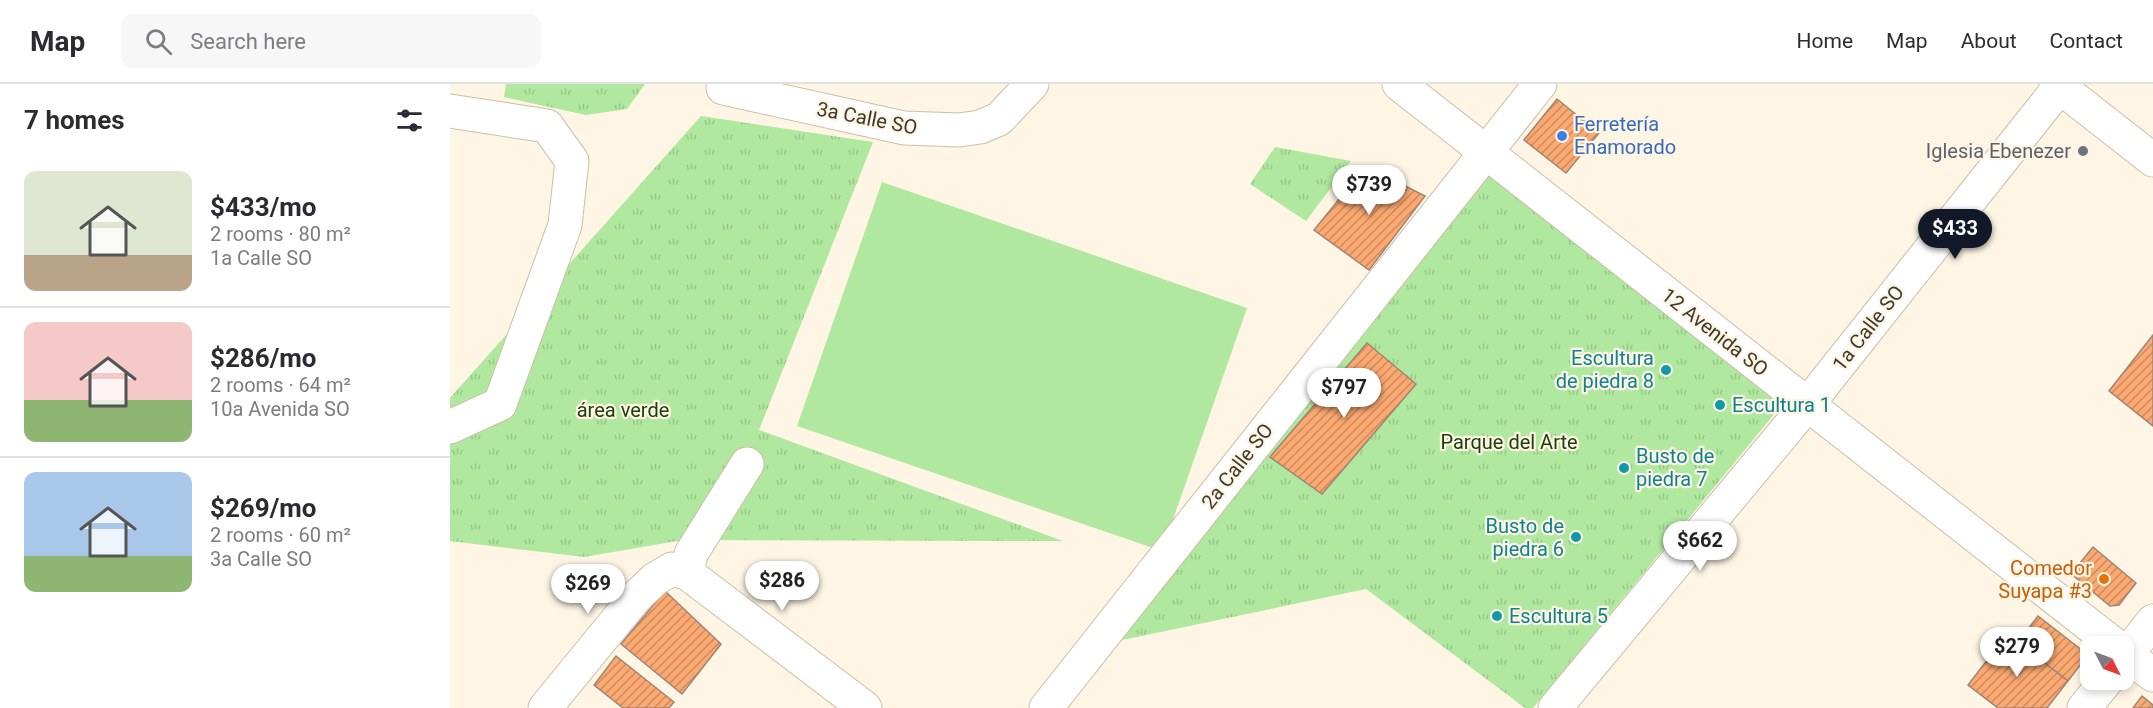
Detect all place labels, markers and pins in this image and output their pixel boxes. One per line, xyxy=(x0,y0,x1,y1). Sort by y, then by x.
place label: Ferretería Enamorado xyxy=(1574,112,1676,159)
marker: Ferretería Enamorado xyxy=(1555,129,1569,143)
place label: Iglesia Ebenezer xyxy=(1926,139,2071,163)
marker: Iglesia Ebenezer xyxy=(2076,144,2090,158)
pin: $739 xyxy=(1333,165,1405,216)
pin: $433 xyxy=(1919,209,1991,260)
place label: Escultura de piedra 8 xyxy=(1556,346,1654,393)
marker: Escultura de piedra 8 xyxy=(1659,363,1673,377)
pin: $797 xyxy=(1308,368,1380,419)
place label: Escultura 1 xyxy=(1732,393,1831,417)
marker: Escultura 1 xyxy=(1713,398,1727,412)
place label: Busto de piedra 7 xyxy=(1636,444,1714,491)
marker: Busto de piedra 7 xyxy=(1617,461,1631,475)
place label: Busto de piedra 6 xyxy=(1486,514,1564,561)
pin: $662 xyxy=(1664,521,1736,572)
marker: Busto de piedra 6 xyxy=(1569,530,1583,544)
place label: Comedor Suyapa #3 xyxy=(1998,556,2092,603)
pin: $286 xyxy=(746,561,818,612)
pin: $269 xyxy=(552,564,624,615)
marker: Comedor Suyapa #3 xyxy=(2097,572,2111,586)
place label: Escultura 5 xyxy=(1509,604,1608,628)
marker: Escultura 5 xyxy=(1490,609,1504,623)
pin: $279 xyxy=(1981,627,2053,678)

